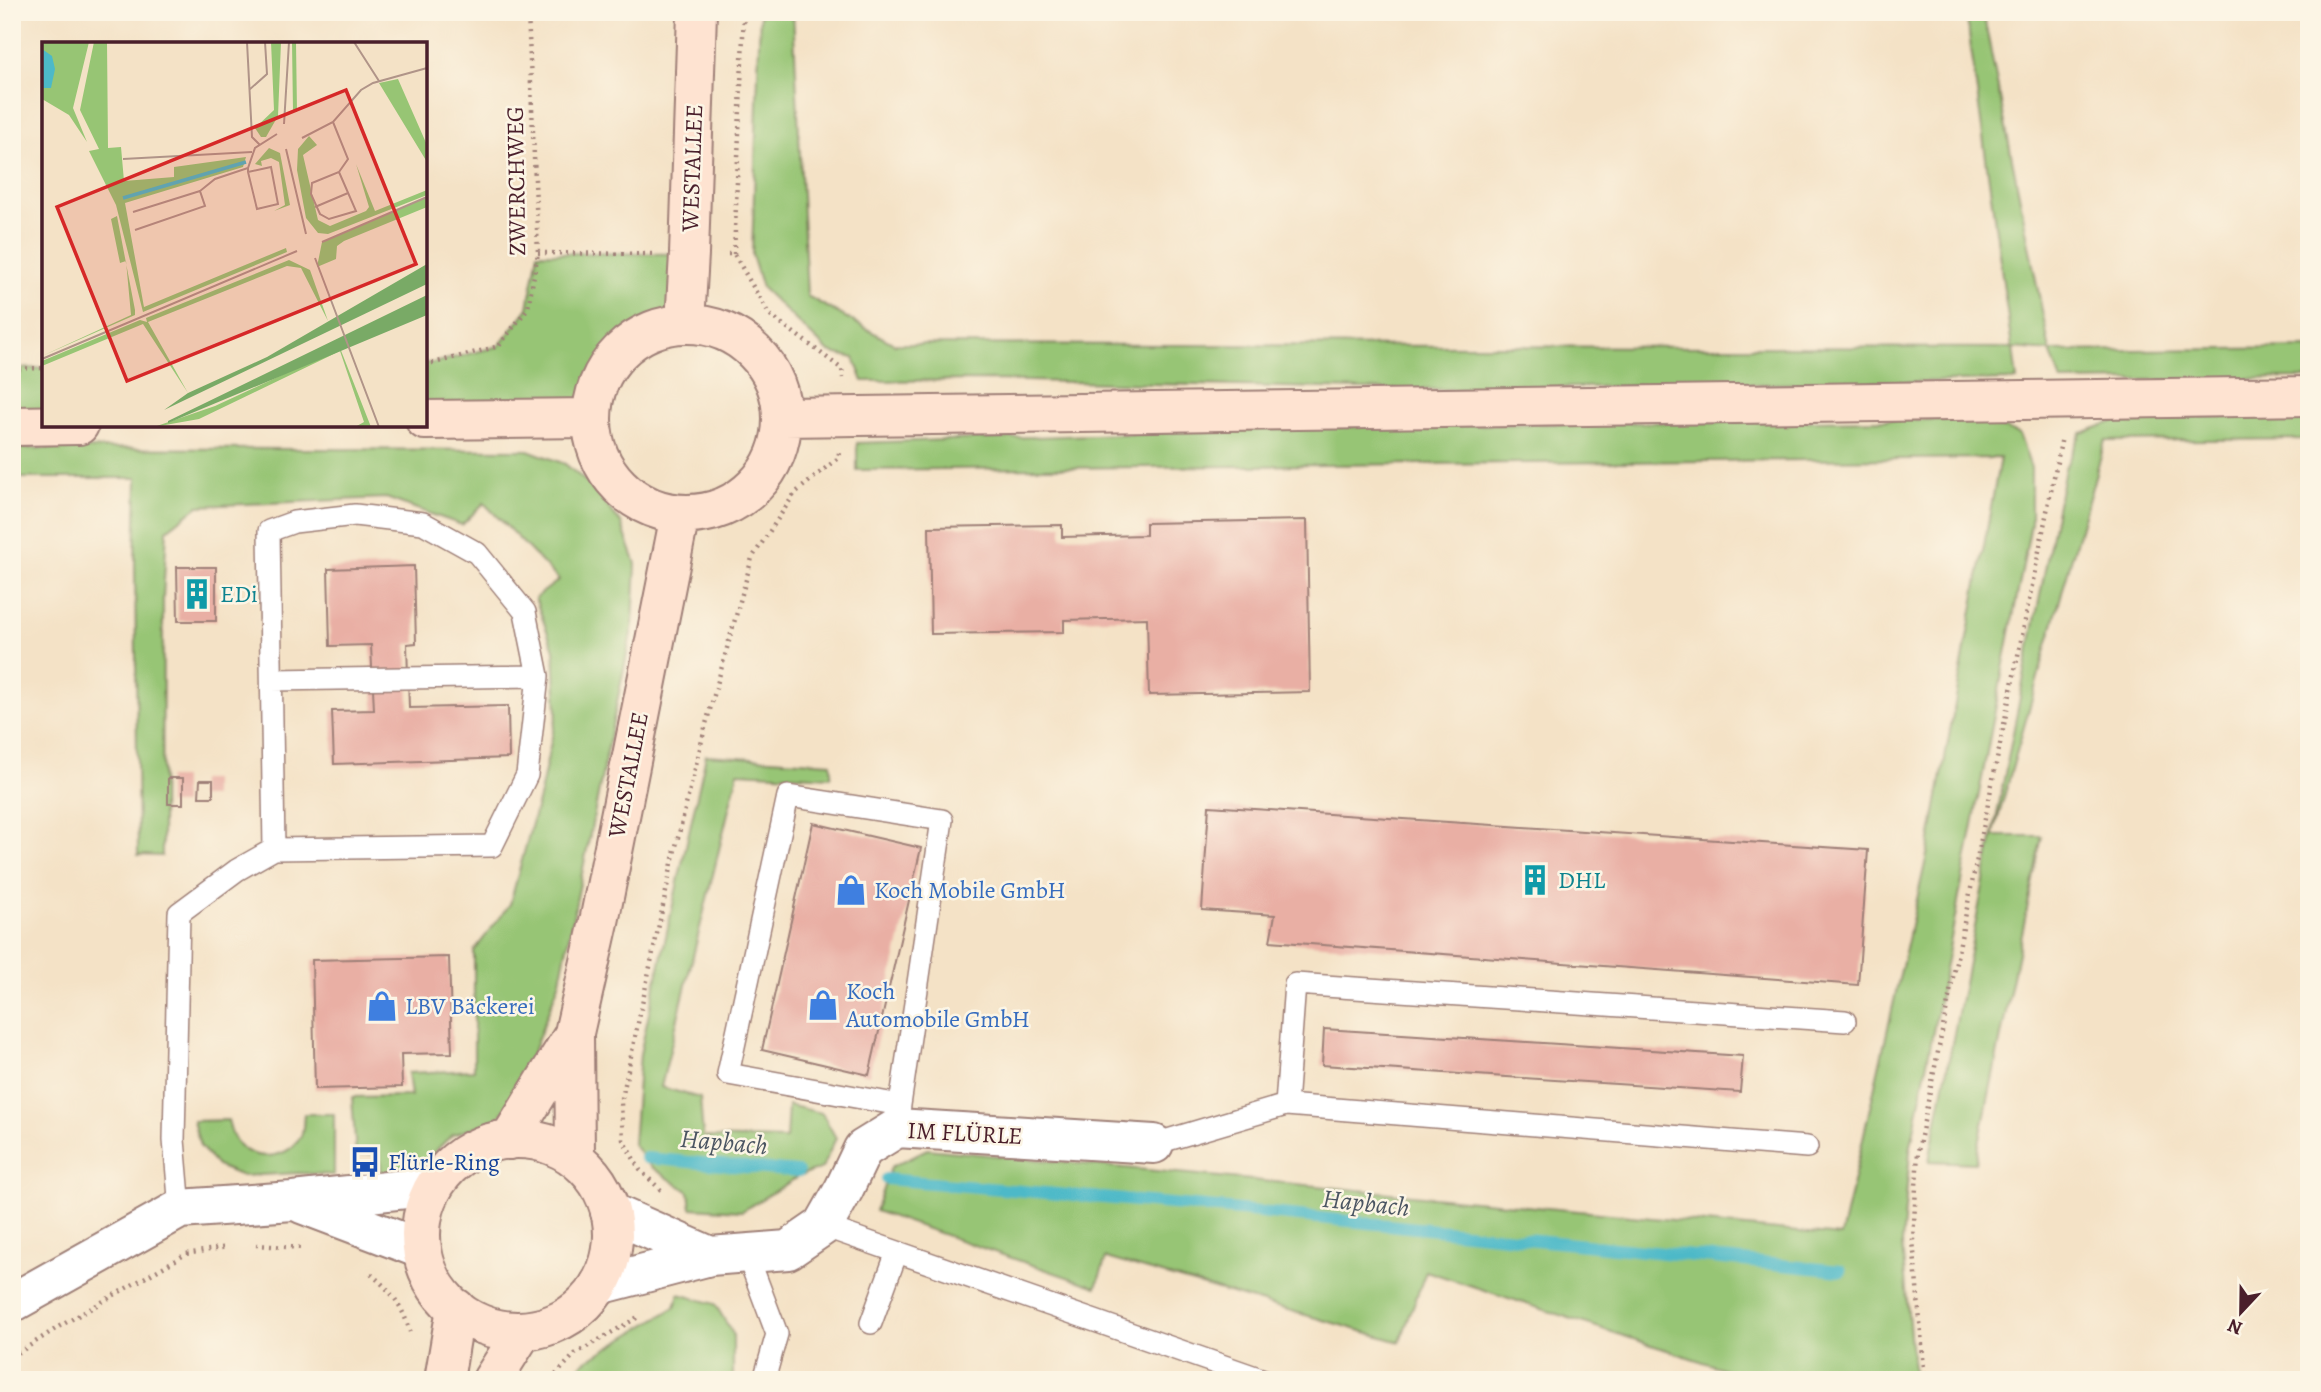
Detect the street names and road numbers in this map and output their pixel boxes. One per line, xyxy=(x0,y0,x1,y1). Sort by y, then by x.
street label: WESTALLEE xyxy=(674,104,710,233)
street label: ZWERCHWEG xyxy=(499,106,533,256)
street label: WESTALLEE xyxy=(600,709,656,842)
street label: IM FLÜRLE xyxy=(907,1114,1023,1152)

